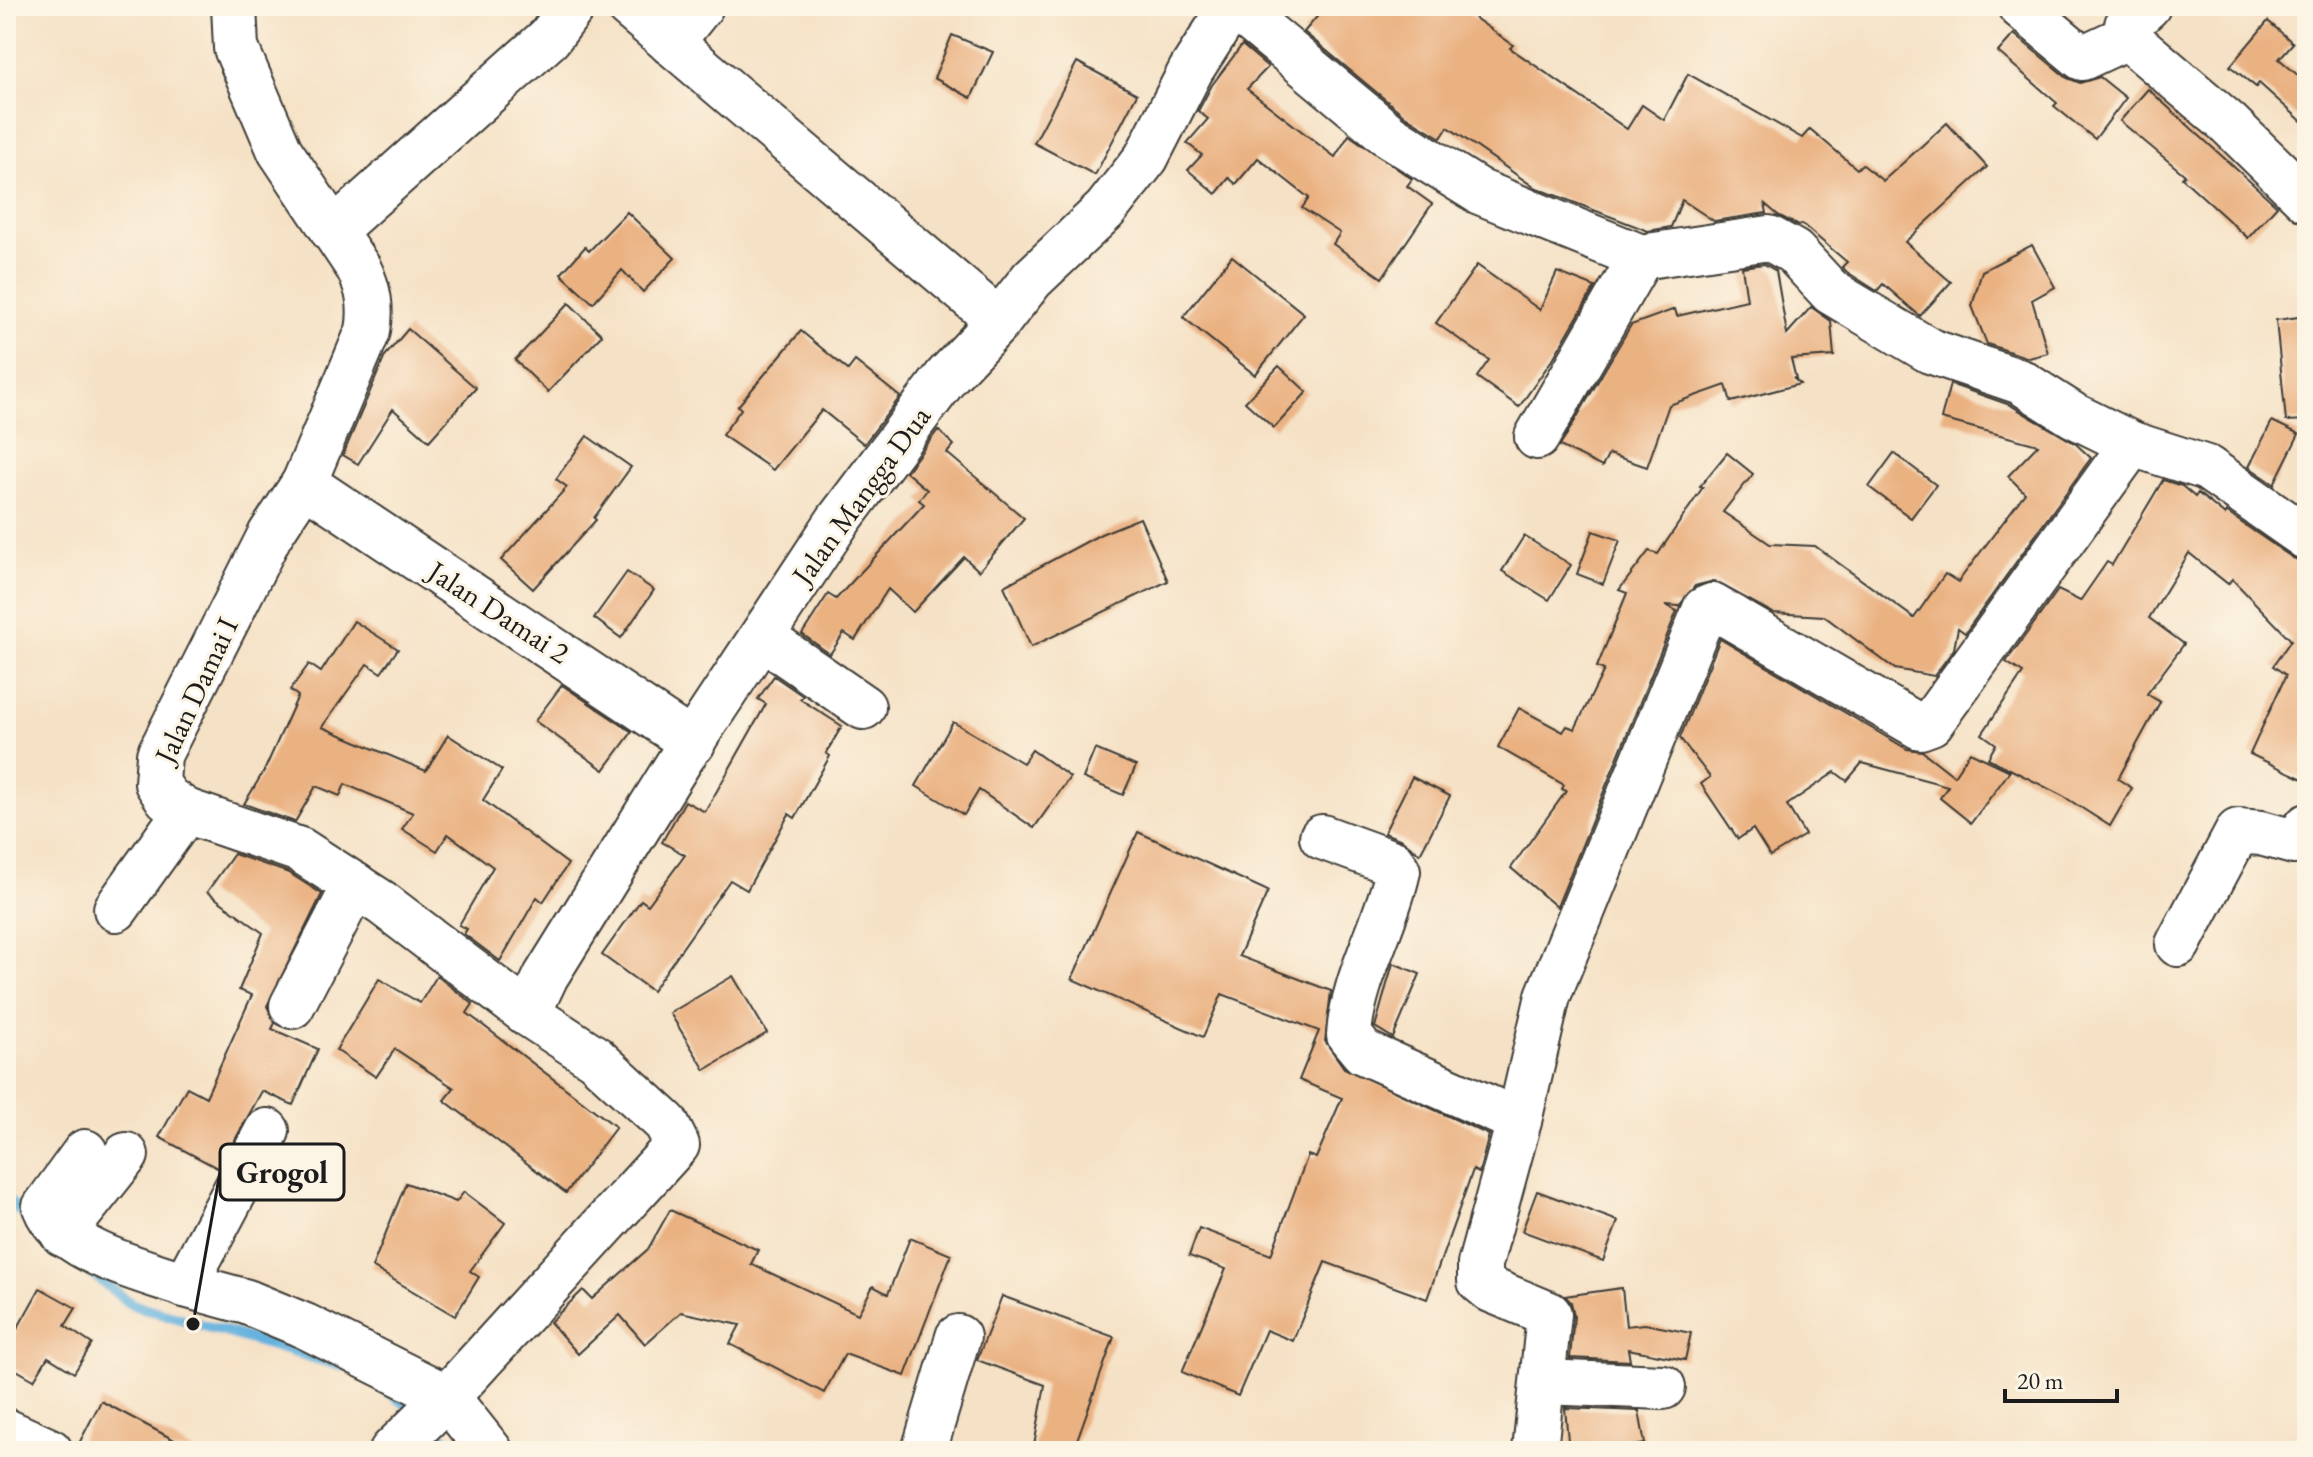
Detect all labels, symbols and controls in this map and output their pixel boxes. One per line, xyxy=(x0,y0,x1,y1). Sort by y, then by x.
street label: Jalan Mangga Dua xyxy=(781,398,939,595)
street label: Jalan Damai 2 xyxy=(418,550,578,672)
street label: Jalan Damai I xyxy=(144,611,247,772)
callout: Grogol xyxy=(220,1144,344,1200)
text: Grogol xyxy=(236,1151,328,1193)
scale bar xyxy=(2005,1353,2117,1403)
text: 20 m xyxy=(2017,1365,2064,1396)

